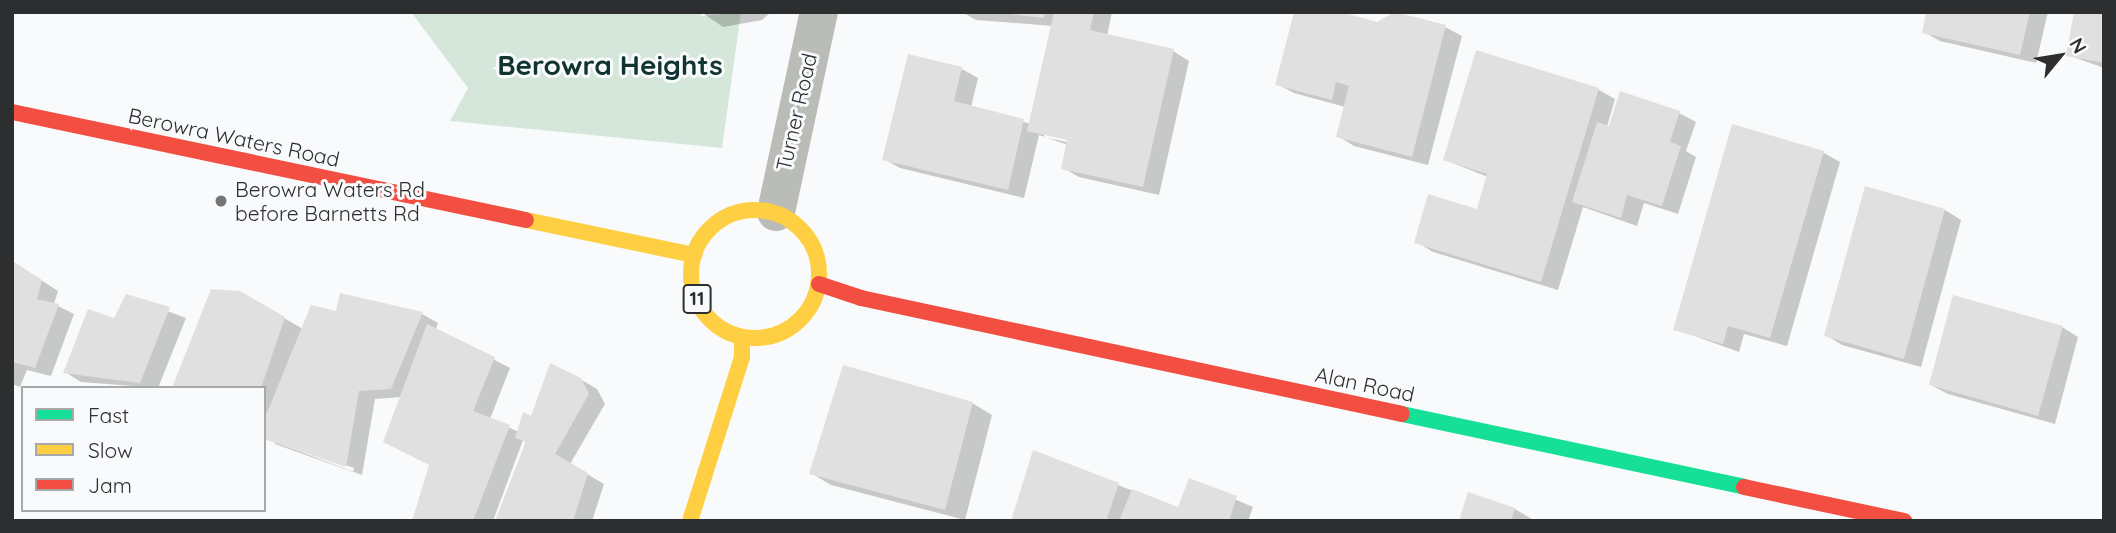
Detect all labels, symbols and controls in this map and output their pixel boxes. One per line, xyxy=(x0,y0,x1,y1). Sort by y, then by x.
north arrow xyxy=(2025,21,2095,91)
text: N xyxy=(2064,33,2092,58)
district label: Berowra Heights xyxy=(497,48,723,82)
street label: Turner Road xyxy=(770,51,822,173)
street label: Berowra Waters Road xyxy=(126,102,342,172)
place label: Berowra Waters Rd before Barnetts Rd xyxy=(235,176,425,226)
marker: Berowra Waters Rd before Barnetts Rd xyxy=(213,193,229,209)
road number: 11 xyxy=(681,284,713,314)
street label: Alan Road xyxy=(1313,361,1417,407)
legend xyxy=(21,386,266,512)
text: Fast xyxy=(88,402,129,428)
text: Slow xyxy=(88,437,133,463)
text: Jam xyxy=(88,472,132,498)

